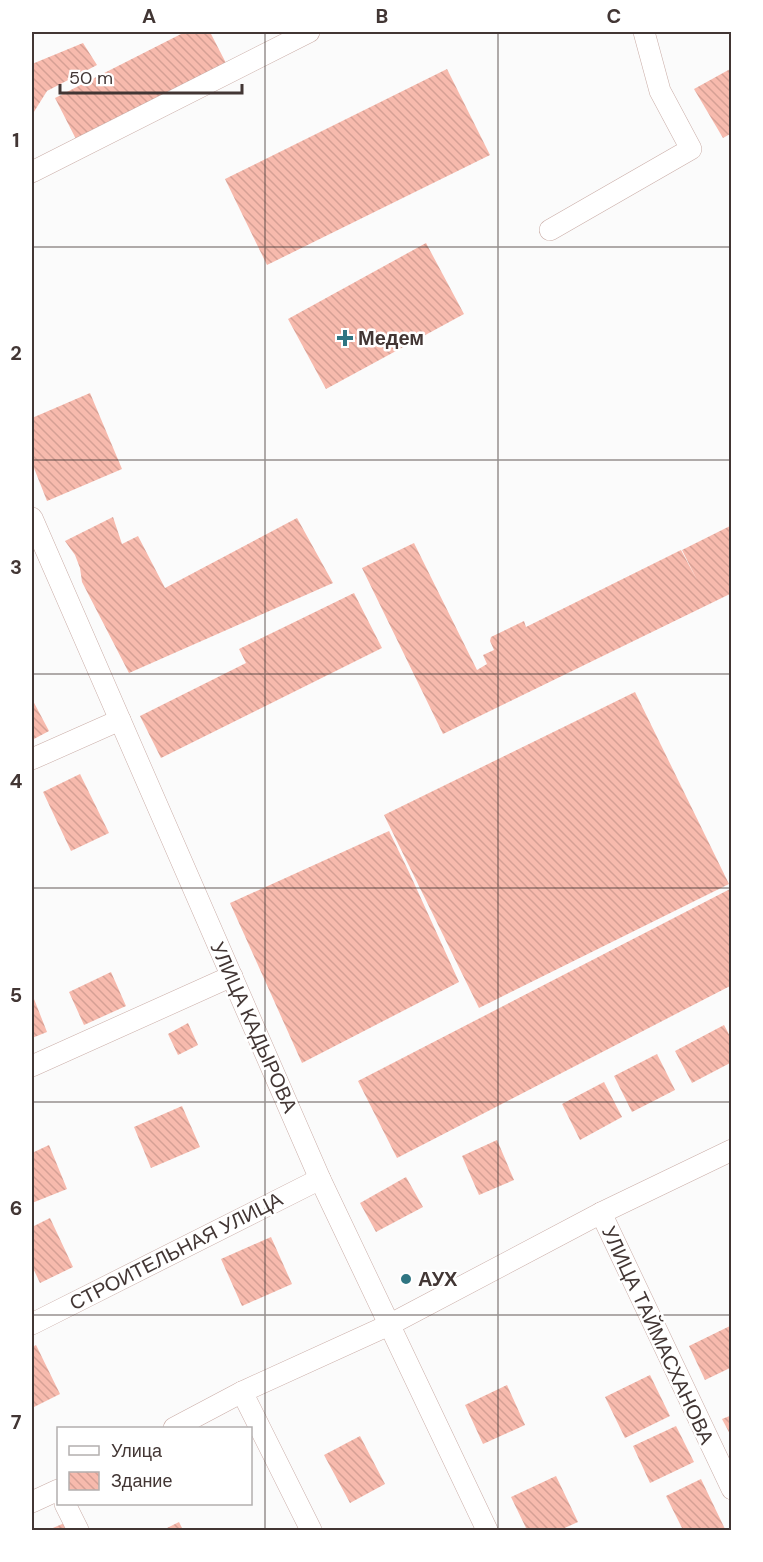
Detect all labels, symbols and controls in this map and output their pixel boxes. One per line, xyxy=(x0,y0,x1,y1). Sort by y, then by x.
text: A xyxy=(142,3,156,29)
text: B xyxy=(376,3,388,29)
text: C xyxy=(607,3,621,29)
scale bar xyxy=(60,57,242,95)
text: 50 m xyxy=(69,66,113,90)
text: 1 xyxy=(12,127,20,153)
place label: Медем xyxy=(358,325,424,351)
marker: Медем xyxy=(336,329,354,347)
text: 2 xyxy=(10,340,22,366)
text: 3 xyxy=(10,554,22,580)
text: 4 xyxy=(10,768,23,794)
street label: УЛИЦА КАДЫРОВА xyxy=(205,937,304,1117)
text: 5 xyxy=(10,982,22,1008)
street label: СТРОИТЕЛЬНАЯ УЛИЦА xyxy=(65,1186,288,1316)
text: 6 xyxy=(10,1195,22,1221)
street label: УЛИЦА ТАЙМАСХАНОВА xyxy=(596,1222,720,1449)
place label: АУХ xyxy=(418,1266,458,1292)
marker: АУХ xyxy=(399,1272,413,1286)
text: 7 xyxy=(11,1409,22,1435)
legend xyxy=(57,1427,252,1505)
text: Улица xyxy=(111,1439,163,1463)
text: Здание xyxy=(111,1469,172,1493)

